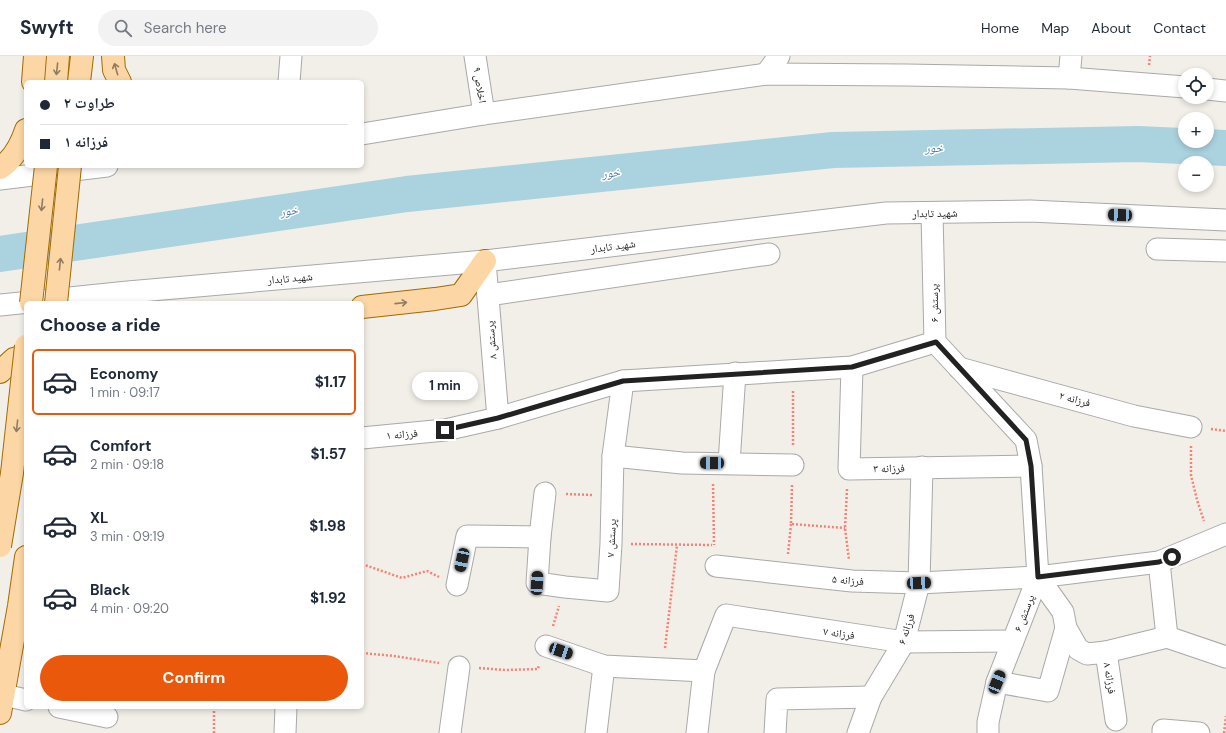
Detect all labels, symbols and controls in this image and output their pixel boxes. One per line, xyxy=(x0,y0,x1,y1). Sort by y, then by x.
search box xyxy=(98,10,378,46)
text: Swyft xyxy=(20,15,74,40)
icon: search xyxy=(112,17,134,39)
text: Search here xyxy=(144,18,227,38)
text: Home xyxy=(981,19,1019,37)
text: Map xyxy=(1041,19,1069,37)
text: About xyxy=(1091,19,1131,37)
text: Contact xyxy=(1153,19,1206,37)
one-way arrow xyxy=(53,62,61,75)
one-way arrow xyxy=(111,63,119,76)
street label: اخلاص ۹ xyxy=(470,66,490,104)
map controls xyxy=(1178,68,1214,192)
button: locate xyxy=(1178,68,1214,104)
text: طراوت ۲ xyxy=(64,93,115,113)
button: + xyxy=(1178,112,1214,148)
text: فرزانه ۱ xyxy=(64,132,108,152)
water label: خور xyxy=(924,140,943,156)
button: − xyxy=(1178,156,1214,192)
water label: خور xyxy=(600,164,621,182)
one-way arrow xyxy=(38,198,46,211)
water label: خور xyxy=(278,202,299,220)
street label: شهید تابدار xyxy=(911,206,958,220)
car xyxy=(1108,209,1132,221)
street label: شهید تابدار xyxy=(589,236,636,256)
one-way arrow xyxy=(56,258,63,271)
street label: شهید تابدار xyxy=(266,269,313,287)
street label: پرستش ۶ xyxy=(927,283,941,322)
one-way arrow xyxy=(394,299,407,307)
text: Choose a ride xyxy=(40,313,161,337)
street label: پرستش ۸ xyxy=(482,320,500,360)
icon: car xyxy=(42,364,78,400)
text: Economy xyxy=(90,364,158,384)
text: $1.17 xyxy=(315,372,346,392)
callout: 1 min xyxy=(412,372,478,400)
text: 1 min xyxy=(429,377,461,394)
text: 1 min · 09:17 xyxy=(90,384,160,401)
street label: فرزانه ۲ xyxy=(1058,388,1093,410)
one-way arrow xyxy=(13,419,21,432)
route end xyxy=(436,421,454,439)
street label: فرزانه ۱ xyxy=(386,426,419,442)
icon: car xyxy=(42,436,78,472)
text: Comfort xyxy=(90,436,151,456)
text: $1.57 xyxy=(310,444,346,464)
text: 2 min · 09:18 xyxy=(90,456,164,473)
car xyxy=(700,457,724,469)
street label: فرزانه ۳ xyxy=(873,461,905,475)
icon: car xyxy=(42,508,78,544)
text: XL xyxy=(90,508,108,528)
text: $1.98 xyxy=(309,516,346,536)
street label: پرستش ۷ xyxy=(603,518,619,558)
text: 3 min · 09:19 xyxy=(90,528,165,545)
car xyxy=(454,547,470,573)
route start xyxy=(1163,548,1181,566)
car xyxy=(530,571,544,595)
street label: فرزانه ۵ xyxy=(832,572,865,588)
car xyxy=(907,576,931,590)
icon: car xyxy=(42,580,78,616)
text: Black xyxy=(90,580,130,600)
text: $1.92 xyxy=(310,588,346,608)
street label: پرستش ۶ xyxy=(1011,592,1038,634)
text: 4 min · 09:20 xyxy=(90,600,169,617)
street label: فرزانه ۶ xyxy=(894,611,918,646)
street label: فرزانه ۷ xyxy=(822,624,856,642)
car xyxy=(548,641,574,661)
button: Confirm xyxy=(40,655,348,701)
street label: فرزانه ۸ xyxy=(1101,661,1119,695)
car xyxy=(987,669,1007,695)

